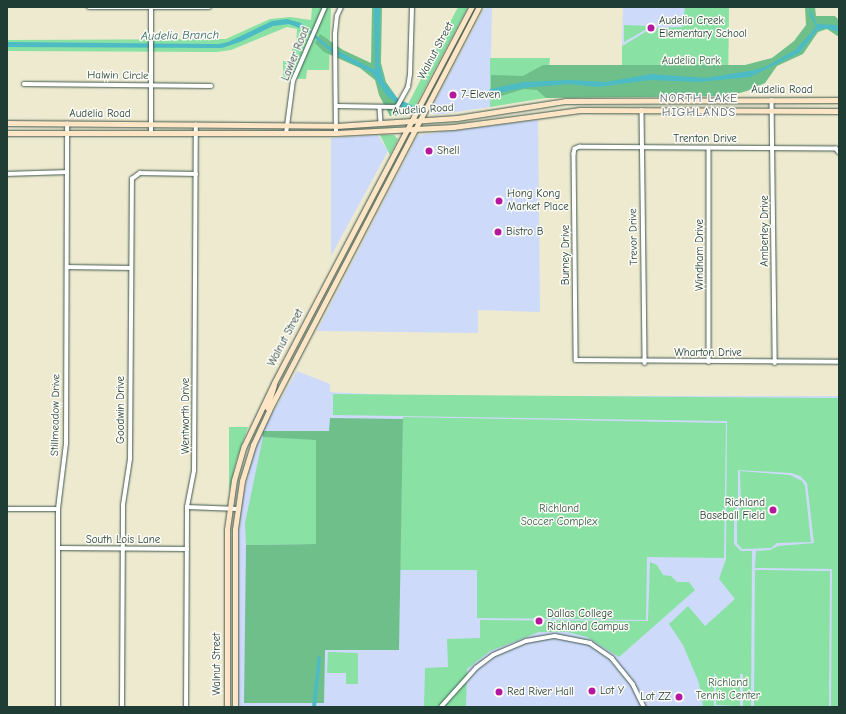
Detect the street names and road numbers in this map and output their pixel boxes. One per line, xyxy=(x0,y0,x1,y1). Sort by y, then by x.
street label: Walnut Street xyxy=(415,20,457,82)
street label: Lawler Road xyxy=(279,25,313,83)
street label: Halwin Circle xyxy=(87,69,149,83)
street label: Audelia Road xyxy=(751,83,813,97)
street label: Audelia Road xyxy=(392,101,454,119)
street label: Audelia Road xyxy=(69,107,131,121)
street label: Trenton Drive xyxy=(673,132,737,146)
street label: Amberley Drive xyxy=(758,195,772,267)
street label: Trevor Drive xyxy=(627,208,641,266)
street label: Windham Drive xyxy=(693,219,707,291)
street label: Burney Drive xyxy=(559,225,573,285)
street label: Walnut Street xyxy=(265,307,307,369)
street label: Wharton Drive xyxy=(674,346,742,360)
street label: Stillmeadow Drive xyxy=(49,374,63,456)
street label: Goodwin Drive xyxy=(114,376,128,444)
street label: Wentworth Drive xyxy=(179,378,193,454)
street label: South Lois Lane xyxy=(86,533,160,547)
street label: Walnut Street xyxy=(210,633,224,695)

